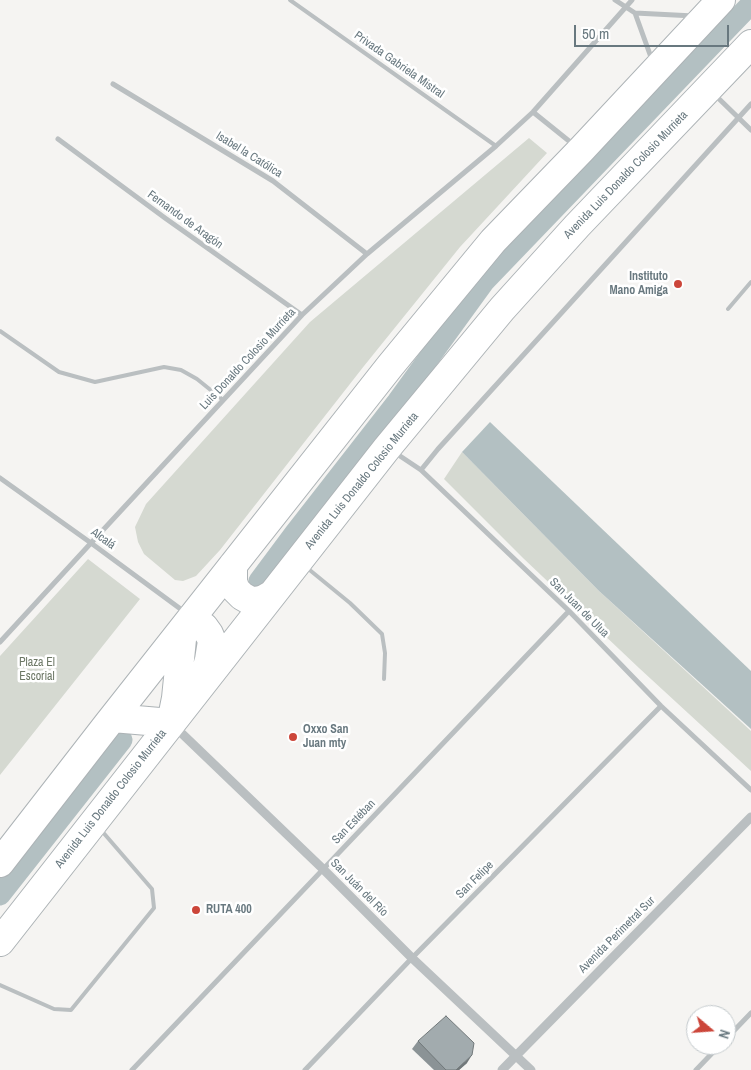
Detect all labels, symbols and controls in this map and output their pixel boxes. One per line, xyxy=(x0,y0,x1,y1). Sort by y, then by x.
scale bar xyxy=(576,15,731,47)
text: 50 m xyxy=(582,23,609,44)
street label: Privada Gabriela Mistral xyxy=(351,29,447,101)
street label: Avenida Luis Donaldo Colosio Murrieta xyxy=(561,108,691,242)
street label: Isabel la Católica xyxy=(213,129,285,181)
street label: Fernando de Aragón xyxy=(144,188,226,252)
place label: Instituto Mano Amiga xyxy=(610,270,668,298)
marker: Instituto Mano Amiga xyxy=(672,278,684,290)
street label: Luis Donaldo Colosio Murrieta xyxy=(197,305,299,413)
street label: Avenida Luis Donaldo Colosio Murrieta xyxy=(302,410,422,552)
street label: Alcalá xyxy=(88,525,118,553)
street label: San Juan de Ulua xyxy=(546,575,612,641)
park label: Plaza El Escorial xyxy=(19,656,55,684)
place label: Oxxo San Juan mty xyxy=(303,723,348,751)
street label: Avenida Luis Donaldo Colosio Murrieta xyxy=(52,727,170,871)
marker: Oxxo San Juan mty xyxy=(287,731,299,743)
street label: San Estéban xyxy=(329,797,379,847)
street label: San Juán del Río xyxy=(327,856,391,920)
street label: San Felipe xyxy=(453,858,497,902)
street label: Avenida Perimetral Sur xyxy=(576,894,658,976)
place label: RUTA 400 xyxy=(206,903,252,917)
marker: RUTA 400 xyxy=(190,904,202,916)
north arrow xyxy=(686,1005,736,1055)
text: N xyxy=(714,1028,734,1041)

